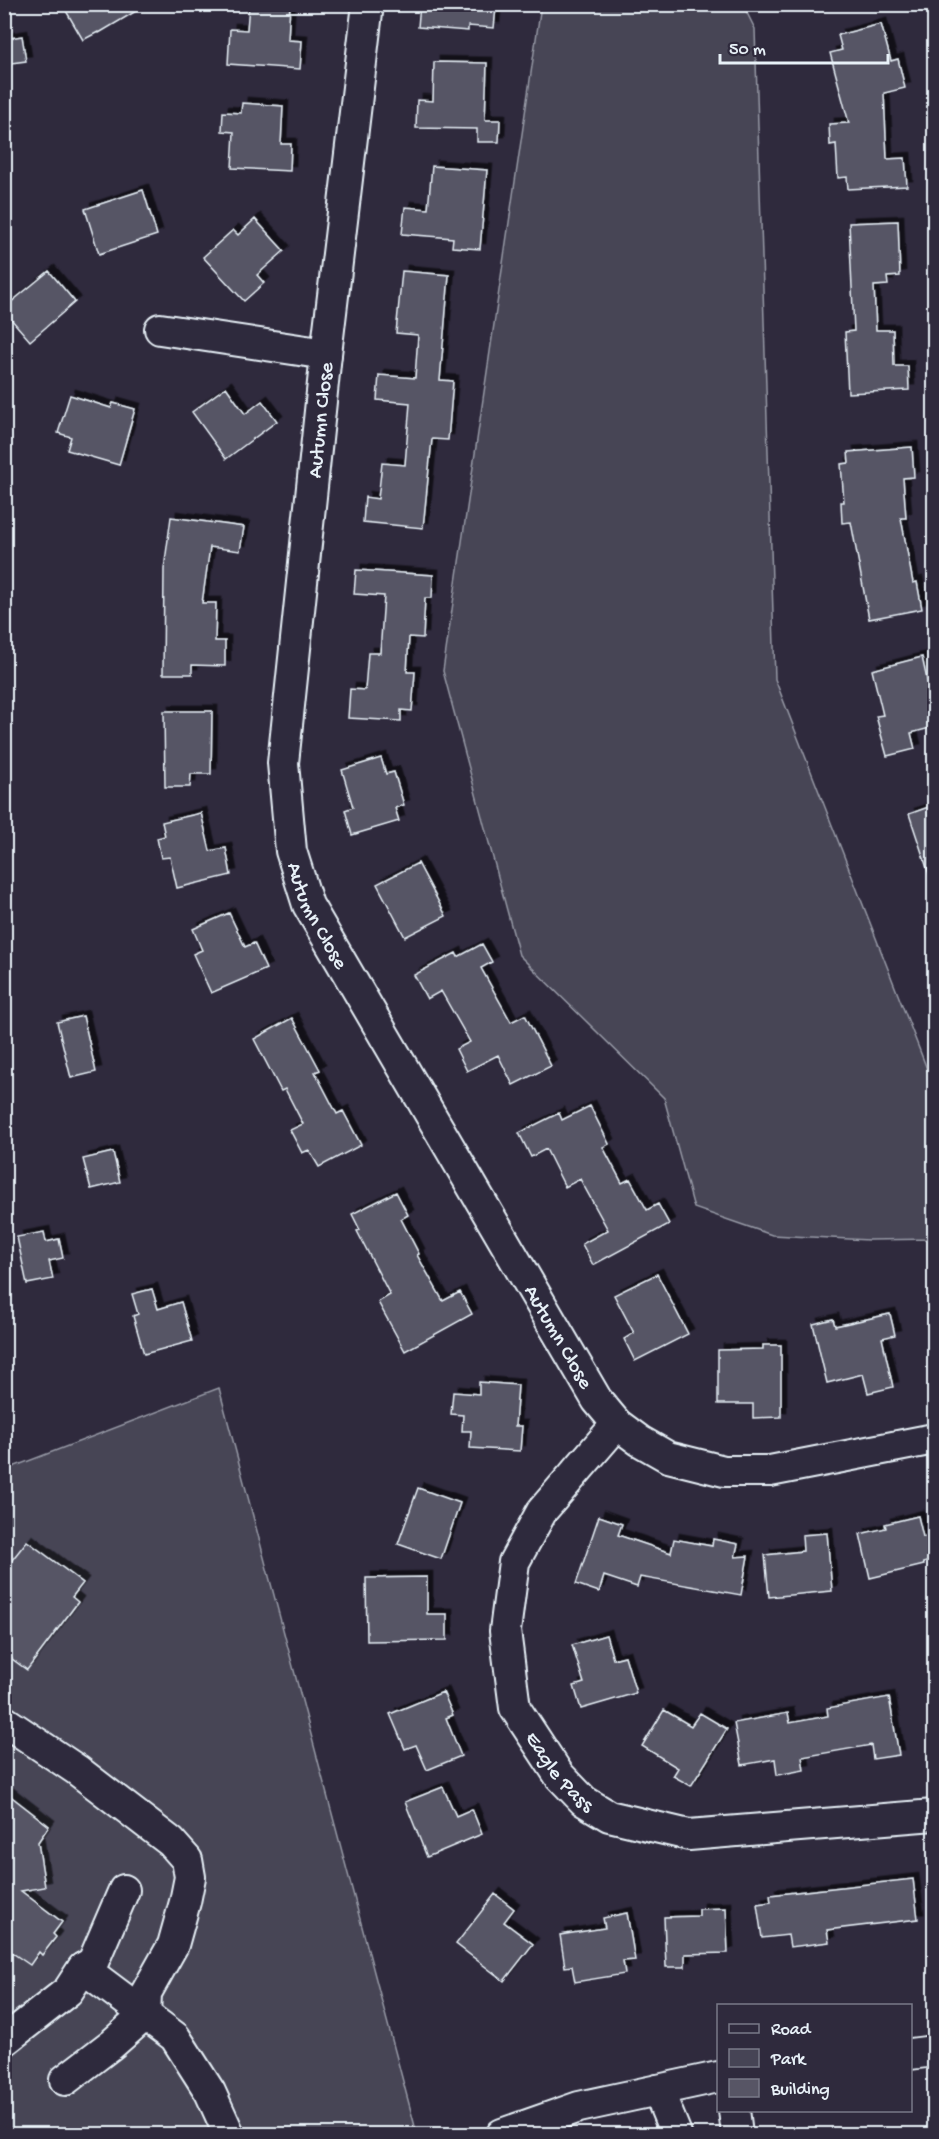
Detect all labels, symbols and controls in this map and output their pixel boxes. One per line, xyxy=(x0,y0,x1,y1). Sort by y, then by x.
scale bar xyxy=(720,27,888,65)
text: 50 m xyxy=(729,40,766,61)
street label: Autumn Close xyxy=(304,360,341,479)
street label: Autumn Close xyxy=(279,860,352,976)
street label: Autumn Close xyxy=(517,1281,597,1395)
street label: Eagle Pass xyxy=(518,1728,598,1820)
legend xyxy=(717,2004,912,2112)
text: Road xyxy=(771,2020,812,2041)
text: Park xyxy=(770,2050,807,2071)
text: Building xyxy=(770,2080,830,2101)

